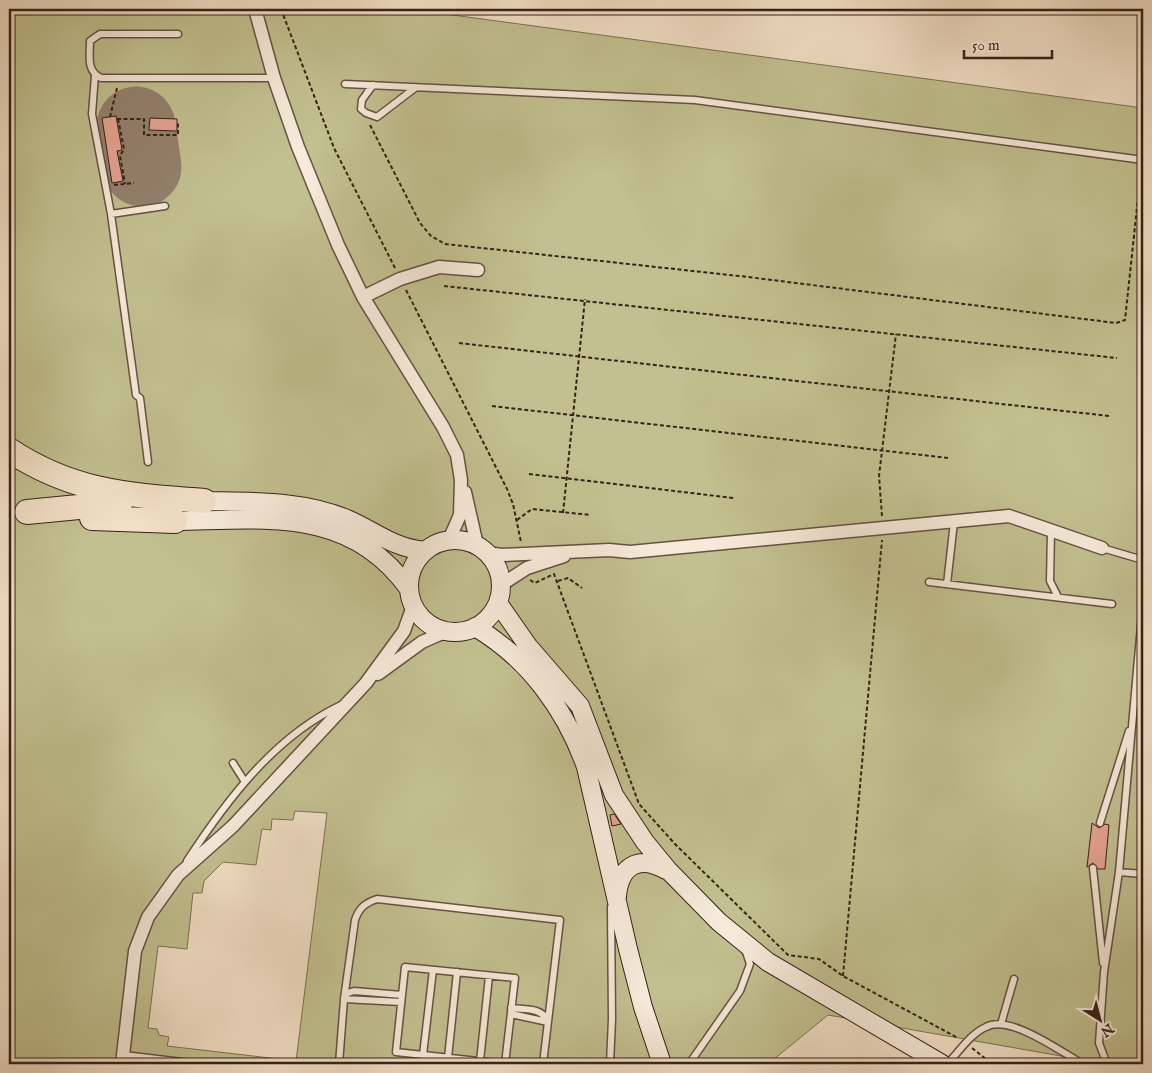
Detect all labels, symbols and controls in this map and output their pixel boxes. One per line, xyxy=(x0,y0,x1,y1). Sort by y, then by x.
scale bar xyxy=(964,28,1052,60)
text: 50 m xyxy=(972,36,1000,55)
north arrow xyxy=(1074,996,1124,1046)
text: N xyxy=(1097,1018,1118,1041)

